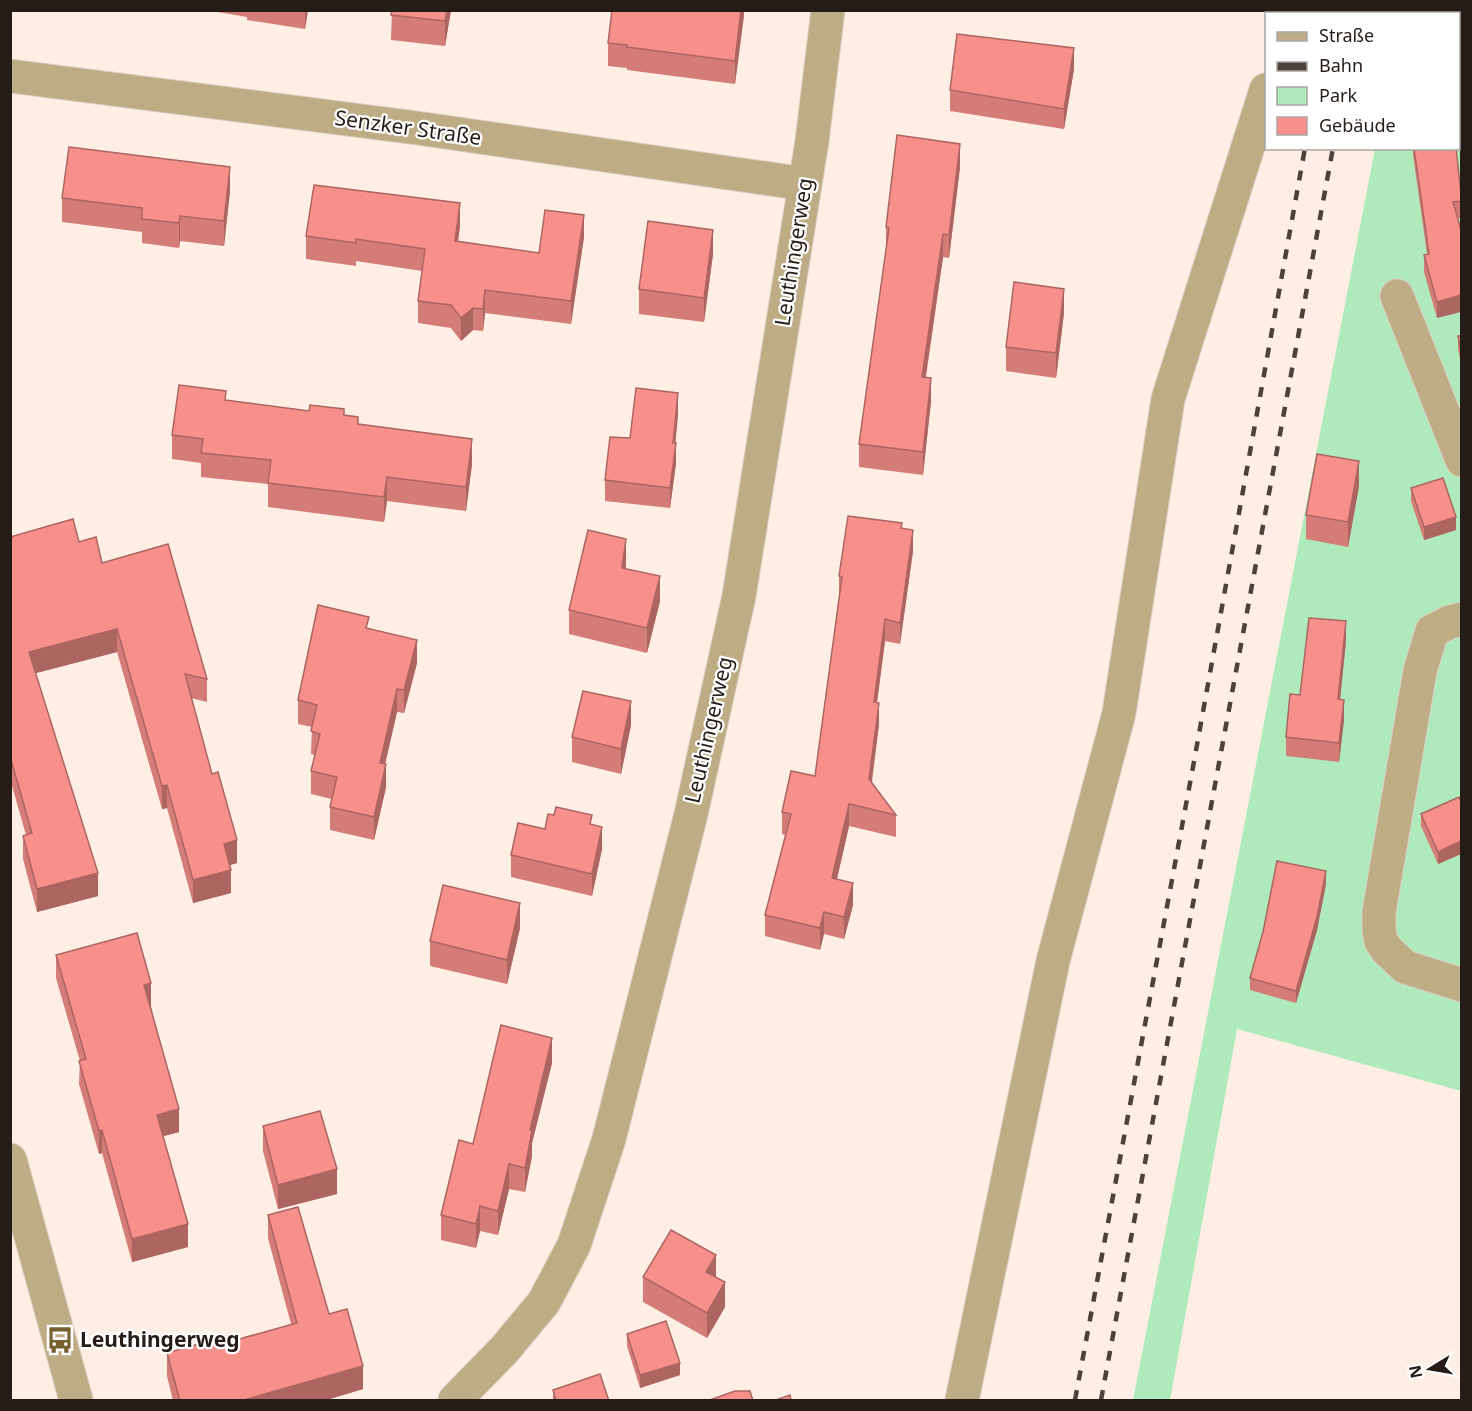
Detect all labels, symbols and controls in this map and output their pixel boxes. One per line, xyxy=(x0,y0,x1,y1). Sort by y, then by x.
legend xyxy=(1265,12,1460,150)
text: Straße xyxy=(1319,23,1374,47)
text: Bahn xyxy=(1319,53,1363,77)
text: Park xyxy=(1319,83,1357,107)
street label: Senzker Straße xyxy=(333,103,483,151)
text: Gebäude xyxy=(1319,113,1396,137)
street label: Leuthingerweg xyxy=(767,176,819,328)
street label: Leuthingerweg xyxy=(678,654,738,806)
bus stop icon: Leuthingerweg xyxy=(45,1325,75,1355)
place label: Leuthingerweg xyxy=(80,1325,240,1353)
north arrow xyxy=(1400,1339,1460,1399)
text: N xyxy=(1403,1363,1427,1380)

